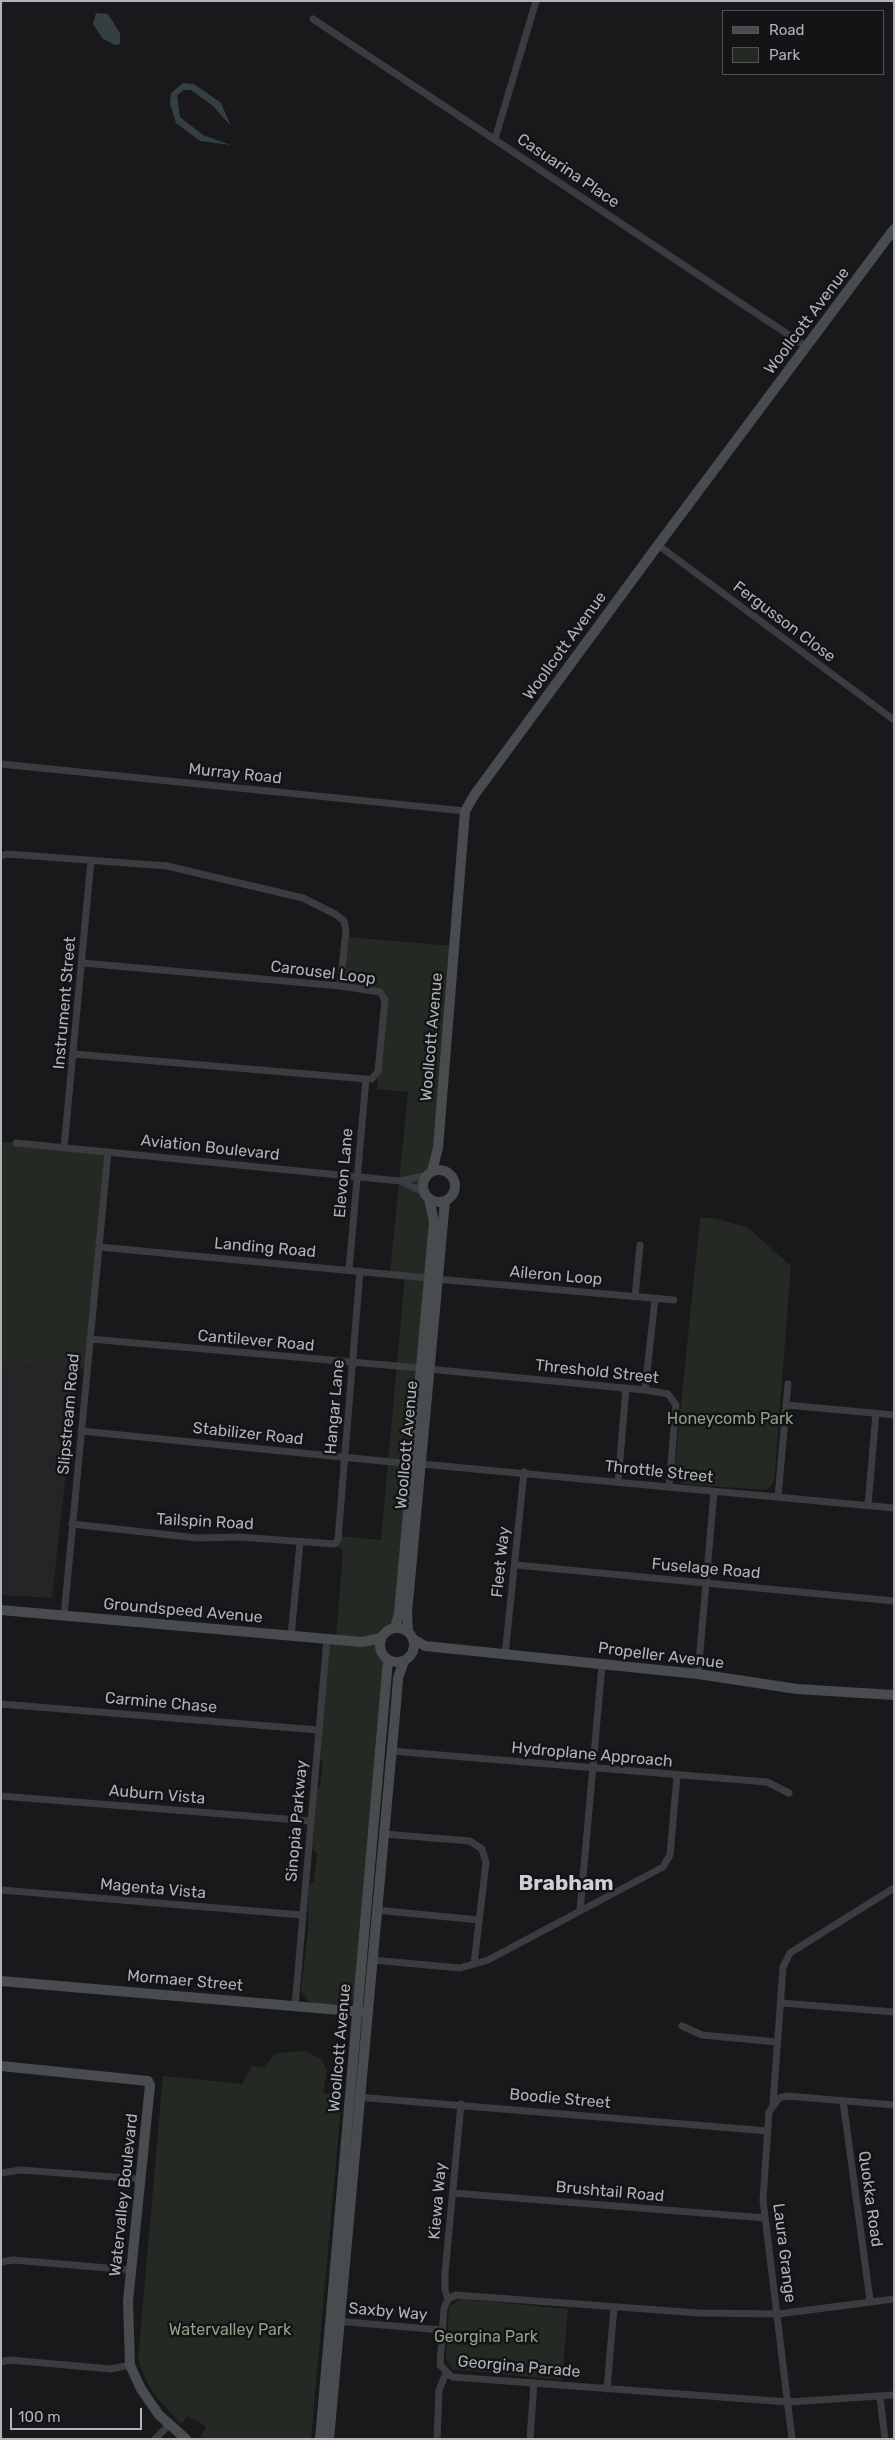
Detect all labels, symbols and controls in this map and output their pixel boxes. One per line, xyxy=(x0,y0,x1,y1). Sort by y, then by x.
legend xyxy=(722,10,885,75)
text: Road xyxy=(769,21,805,39)
text: Park xyxy=(769,46,800,64)
street label: Casuarina Place xyxy=(513,130,623,212)
street label: Woollcott Avenue xyxy=(761,264,853,378)
street label: Fergusson Close xyxy=(729,577,839,667)
street label: Woollcott Avenue xyxy=(519,588,611,704)
street label: Murray Road xyxy=(187,760,283,788)
street label: Instrument Street xyxy=(50,936,80,1070)
street label: Carousel Loop xyxy=(269,957,377,989)
street label: Woollcott Avenue xyxy=(417,972,447,1102)
street label: Elevon Lane xyxy=(331,1127,357,1219)
street label: Aviation Boulevard xyxy=(140,1131,280,1165)
street label: Landing Road xyxy=(213,1234,317,1262)
street label: Aileron Loop xyxy=(509,1262,603,1290)
street label: Cantilever Road xyxy=(197,1326,315,1356)
street label: Slipstream Road xyxy=(54,1353,84,1475)
street label: Threshold Street xyxy=(534,1356,660,1388)
street label: Hangar Lane xyxy=(321,1359,349,1455)
street label: Woollcott Avenue xyxy=(392,1380,422,1510)
park label: Honeycomb Park xyxy=(667,1409,793,1429)
street label: Stabilizer Road xyxy=(192,1419,304,1449)
street label: Throttle Street xyxy=(604,1457,714,1487)
street label: Tailspin Road xyxy=(156,1510,254,1534)
street label: Fleet Way xyxy=(488,1526,514,1598)
street label: Fuselage Road xyxy=(651,1555,761,1583)
street label: Groundspeed Avenue xyxy=(102,1594,264,1628)
street label: Propeller Avenue xyxy=(597,1639,725,1673)
street label: Carmine Chase xyxy=(104,1689,218,1717)
street label: Hydroplane Approach xyxy=(511,1738,673,1772)
street label: Sinopia Parkway xyxy=(282,1759,312,1883)
street label: Auburn Vista xyxy=(108,1781,206,1809)
district label: Brabham xyxy=(518,1871,614,1897)
street label: Magenta Vista xyxy=(99,1875,207,1903)
street label: Mormaer Street xyxy=(126,1966,244,1996)
street label: Woollcott Avenue xyxy=(325,1983,355,2113)
street label: Boodie Street xyxy=(509,2085,611,2113)
street label: Watervalley Boulevard xyxy=(106,2112,142,2278)
street label: Quokka Road xyxy=(854,2150,886,2248)
street label: Kiewa Way xyxy=(425,2162,451,2240)
street label: Brushtail Road xyxy=(555,2178,665,2206)
street label: Laura Grange xyxy=(768,2202,800,2304)
street label: Saxby Way xyxy=(348,2299,428,2325)
park label: Watervalley Park xyxy=(169,2320,291,2340)
park label: Georgina Park xyxy=(434,2327,538,2347)
street label: Georgina Parade xyxy=(457,2352,581,2382)
scale bar xyxy=(12,2398,145,2430)
text: 100 m xyxy=(18,2408,60,2426)

